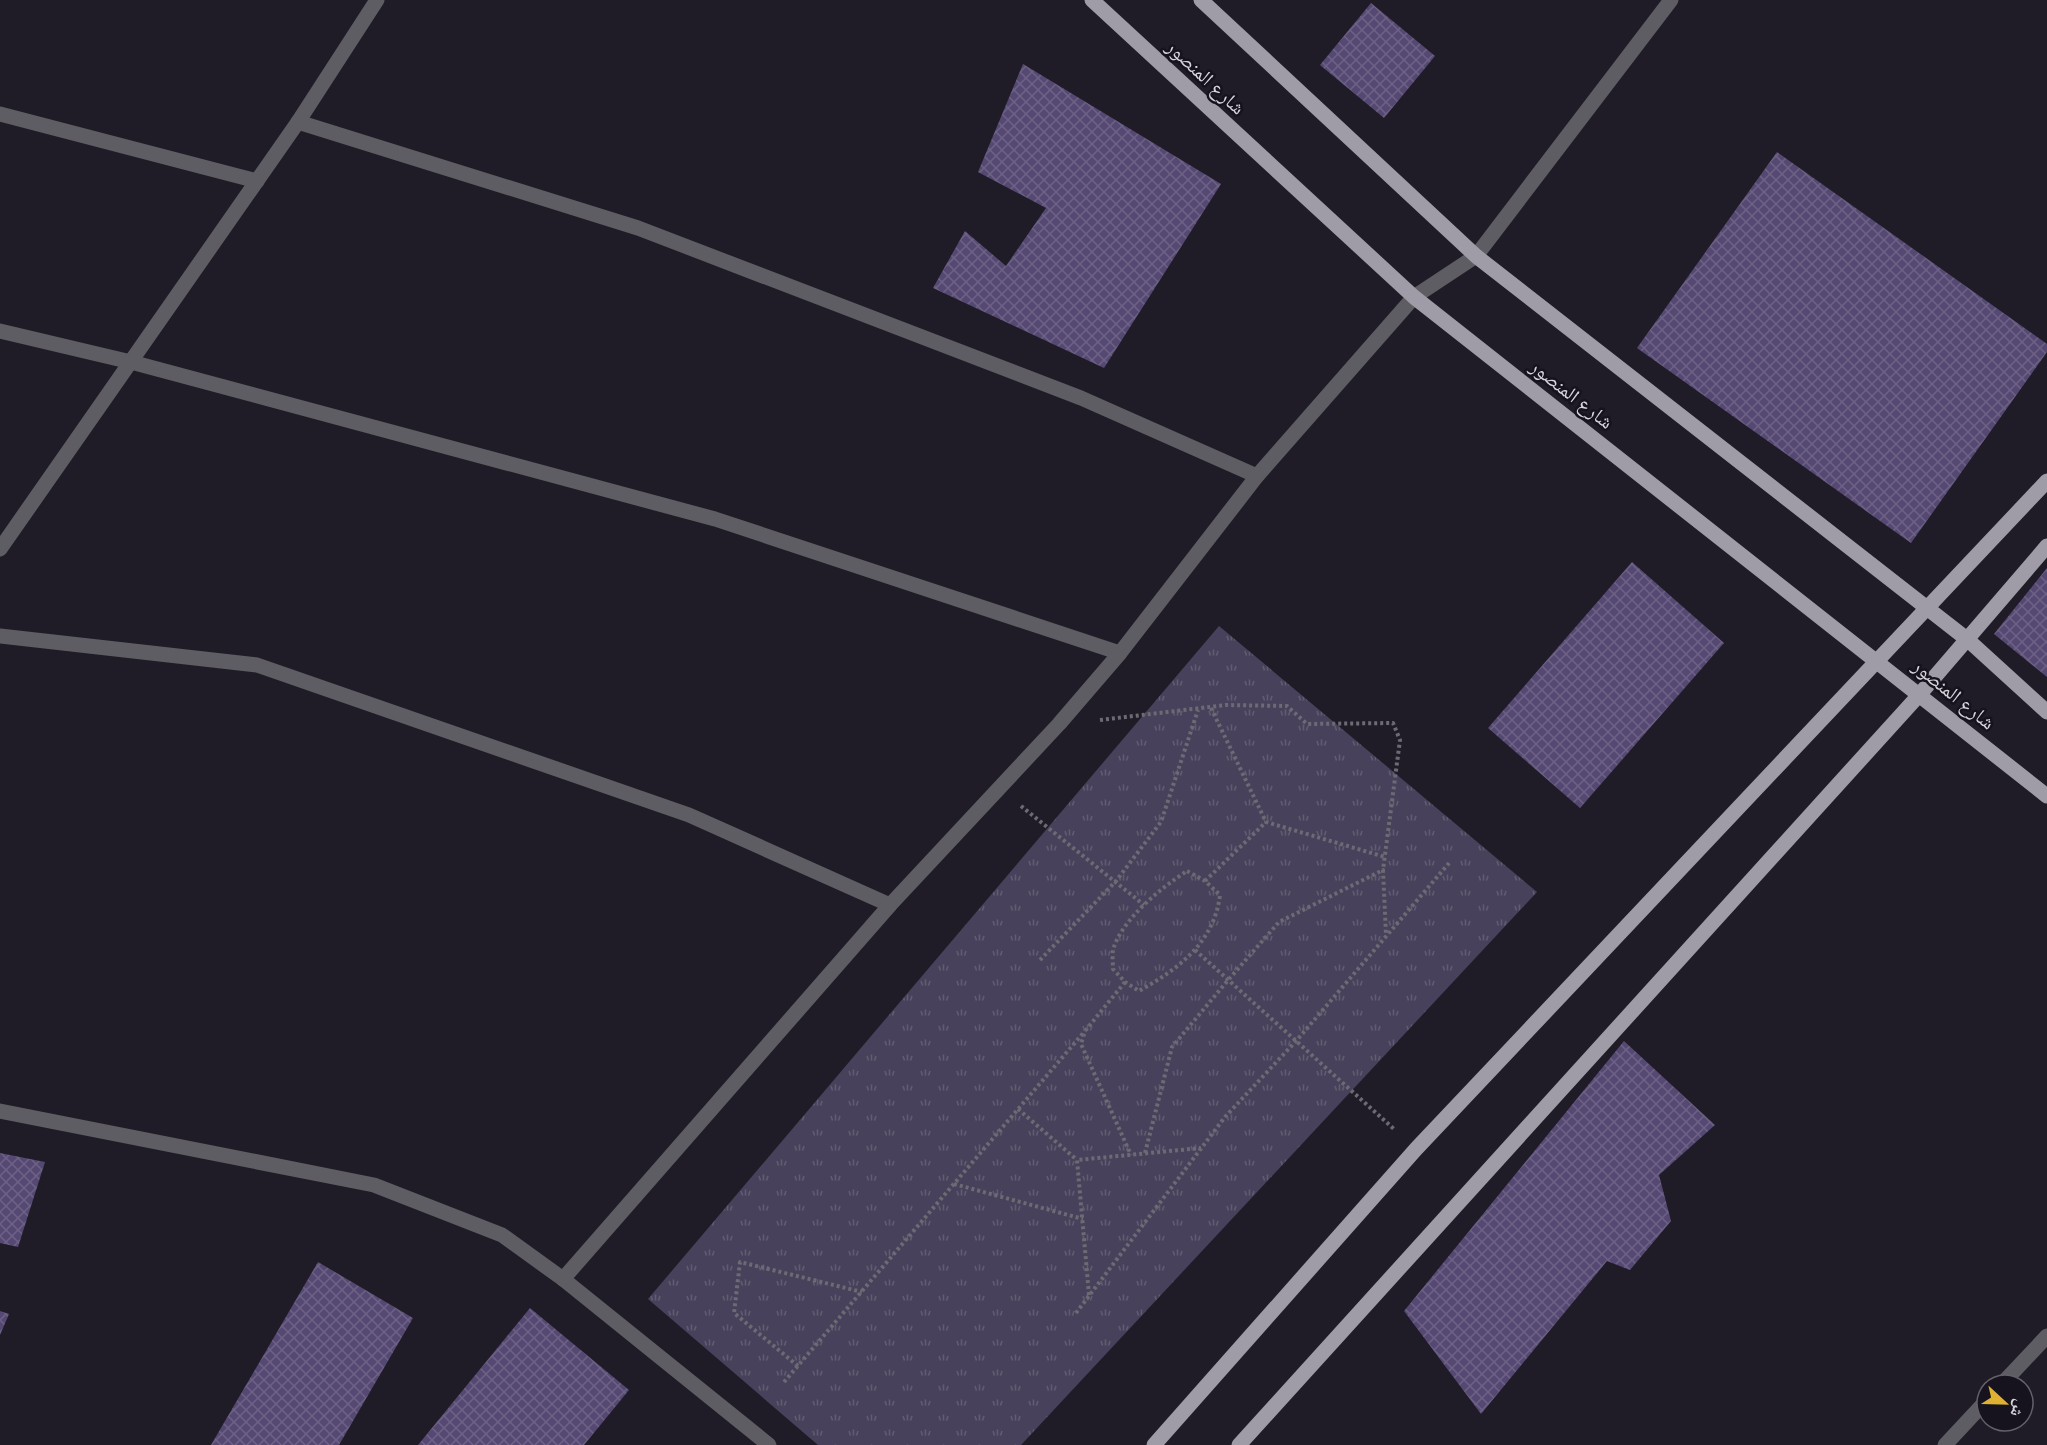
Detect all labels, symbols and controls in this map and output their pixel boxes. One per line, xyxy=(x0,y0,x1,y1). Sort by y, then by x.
street label: شارع المنصور xyxy=(1160,33,1251,120)
street label: شارع المنصور xyxy=(1524,353,1619,435)
street label: شارع المنصور xyxy=(1907,652,2001,735)
north arrow xyxy=(1975,1373,2035,1433)
text: ش xyxy=(2006,1397,2031,1420)

